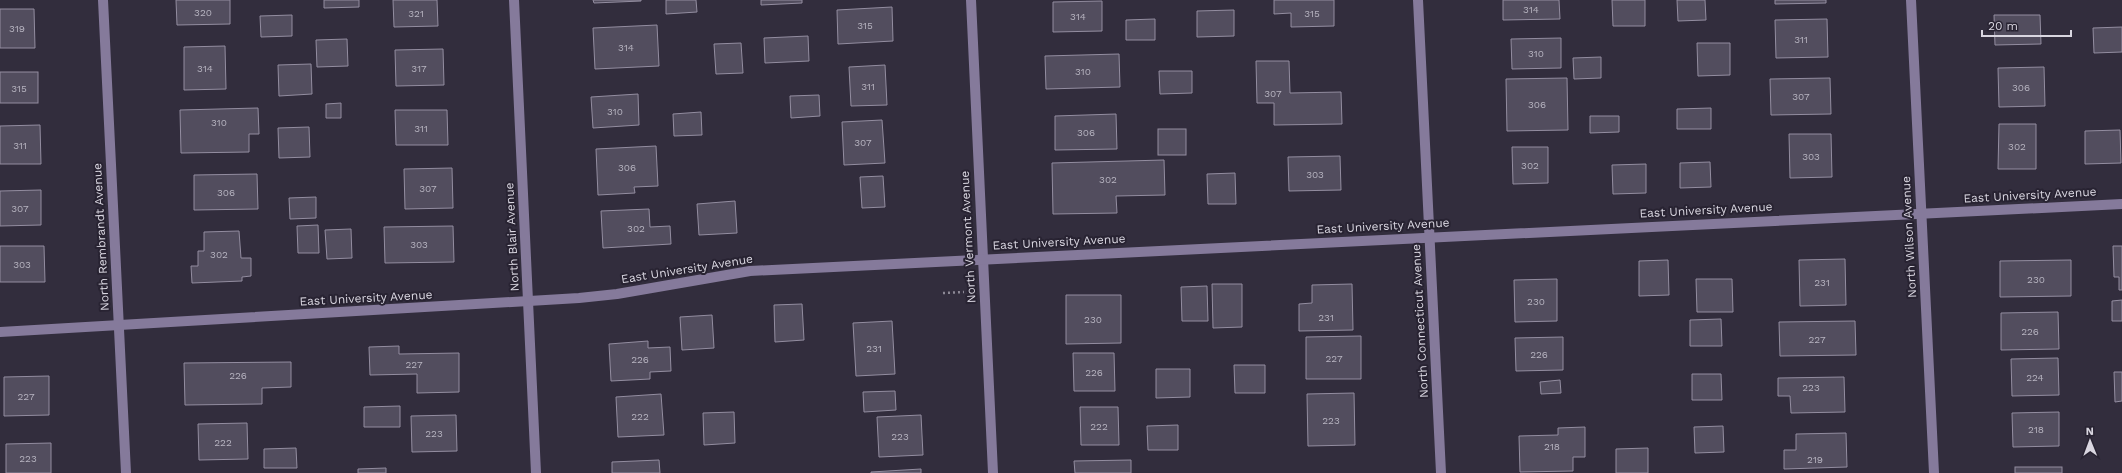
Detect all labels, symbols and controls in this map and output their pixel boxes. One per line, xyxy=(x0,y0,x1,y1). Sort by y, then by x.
house number: 314 xyxy=(1523,4,1539,15)
house number: 320 xyxy=(194,7,212,18)
house number: 321 xyxy=(408,8,424,19)
house number: 315 xyxy=(1304,8,1320,19)
house number: 314 xyxy=(1070,11,1086,22)
scale bar xyxy=(1982,12,2071,38)
text: 20 m xyxy=(1988,19,2018,33)
house number: 315 xyxy=(857,20,873,31)
house number: 319 xyxy=(9,23,25,34)
house number: 311 xyxy=(1794,34,1808,45)
house number: 314 xyxy=(618,42,634,53)
house number: 310 xyxy=(1528,48,1544,59)
house number: 314 xyxy=(197,63,213,74)
house number: 317 xyxy=(411,63,427,74)
house number: 310 xyxy=(1075,66,1091,77)
house number: 311 xyxy=(861,81,875,92)
house number: 306 xyxy=(2012,82,2030,93)
house number: 315 xyxy=(11,83,27,94)
house number: 307 xyxy=(1264,88,1282,99)
house number: 307 xyxy=(1792,91,1810,102)
house number: 306 xyxy=(1528,99,1546,110)
house number: 310 xyxy=(607,106,623,117)
house number: 310 xyxy=(211,117,227,128)
house number: 311 xyxy=(414,123,428,134)
house number: 306 xyxy=(1077,127,1095,138)
house number: 307 xyxy=(854,137,872,148)
house number: 311 xyxy=(13,140,27,151)
house number: 302 xyxy=(2008,141,2026,152)
house number: 303 xyxy=(1802,151,1820,162)
house number: 302 xyxy=(1521,160,1539,171)
house number: 306 xyxy=(618,162,636,173)
street label: North Rembrandt Avenue xyxy=(90,163,112,311)
house number: 303 xyxy=(1306,169,1324,180)
street label: North Vermont Avenue xyxy=(958,170,978,304)
house number: 302 xyxy=(1099,174,1117,185)
street label: North Wilson Avenue xyxy=(1899,176,1919,298)
street label: North Blair Avenue xyxy=(502,182,522,292)
house number: 307 xyxy=(419,183,437,194)
street label: East University Avenue xyxy=(1963,185,2097,205)
house number: 306 xyxy=(217,187,235,198)
street label: East University Avenue xyxy=(1639,200,1773,220)
house number: 307 xyxy=(11,203,29,214)
street label: East University Avenue xyxy=(1316,216,1450,236)
house number: 302 xyxy=(627,223,645,234)
street label: East University Avenue xyxy=(992,232,1126,252)
house number: 303 xyxy=(410,239,428,250)
street label: North Connecticut Avenue xyxy=(1409,243,1431,398)
house number: 302 xyxy=(210,249,228,260)
street label: East University Avenue xyxy=(620,252,754,286)
house number: 303 xyxy=(13,259,31,270)
house number: 230 xyxy=(2027,274,2045,285)
house number: 231 xyxy=(1814,277,1830,288)
street label: East University Avenue xyxy=(299,288,433,308)
house number: 230 xyxy=(1527,296,1545,307)
house number: 231 xyxy=(1318,312,1334,323)
house number: 230 xyxy=(1084,314,1102,325)
house number: 226 xyxy=(2021,326,2039,337)
house number: 227 xyxy=(1808,334,1826,345)
house number: 231 xyxy=(866,343,882,354)
house number: 226 xyxy=(1530,349,1548,360)
house number: 227 xyxy=(1325,353,1343,364)
house number: 226 xyxy=(631,354,649,365)
house number: 227 xyxy=(405,359,423,370)
house number: 226 xyxy=(1085,367,1103,378)
house number: 226 xyxy=(229,370,247,381)
house number: 224 xyxy=(2026,372,2044,383)
house number: 223 xyxy=(1802,382,1820,393)
house number: 227 xyxy=(17,391,35,402)
house number: 222 xyxy=(631,411,649,422)
house number: 223 xyxy=(1322,415,1340,426)
house number: 222 xyxy=(1090,421,1108,432)
north arrow xyxy=(2070,421,2110,461)
house number: 218 xyxy=(2028,424,2044,435)
text: N xyxy=(2086,425,2094,438)
house number: 223 xyxy=(425,428,443,439)
house number: 223 xyxy=(891,431,909,442)
house number: 222 xyxy=(214,437,232,448)
house number: 218 xyxy=(1544,441,1560,452)
house number: 223 xyxy=(19,453,37,464)
house number: 219 xyxy=(1807,454,1823,465)

